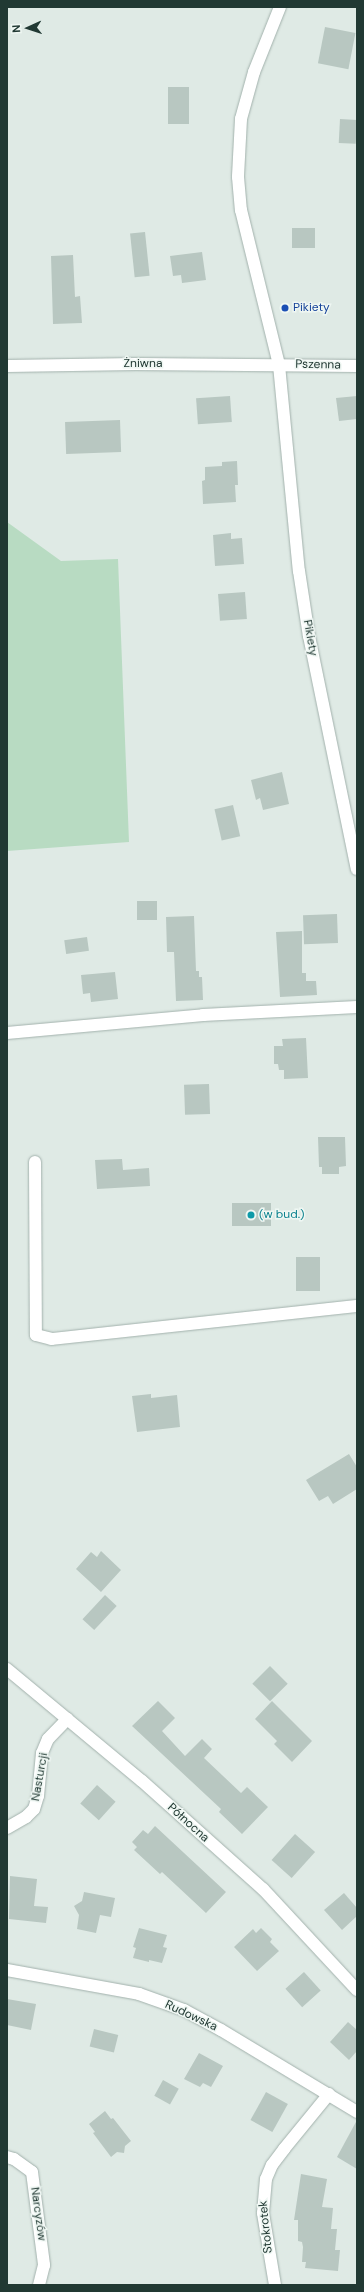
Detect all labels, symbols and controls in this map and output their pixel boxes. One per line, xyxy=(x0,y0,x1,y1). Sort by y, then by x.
north arrow xyxy=(8,8,48,48)
text: N xyxy=(9,24,23,33)
place label: Pikiety xyxy=(293,301,330,315)
marker: Pikiety xyxy=(280,303,290,313)
street label: Żniwna xyxy=(124,357,162,371)
street label: Pszenna xyxy=(295,357,341,373)
street label: Pikiety xyxy=(300,619,320,657)
place label: (w bud.) xyxy=(259,1208,305,1222)
marker: (w bud.) xyxy=(246,1210,256,1220)
street label: Nasturcji xyxy=(29,1752,51,1802)
street label: Północna xyxy=(164,1801,212,1845)
street label: Rudowska xyxy=(163,1998,219,2034)
street label: Narcyzów xyxy=(27,2186,49,2242)
street label: Stokrotek xyxy=(256,2200,276,2254)

